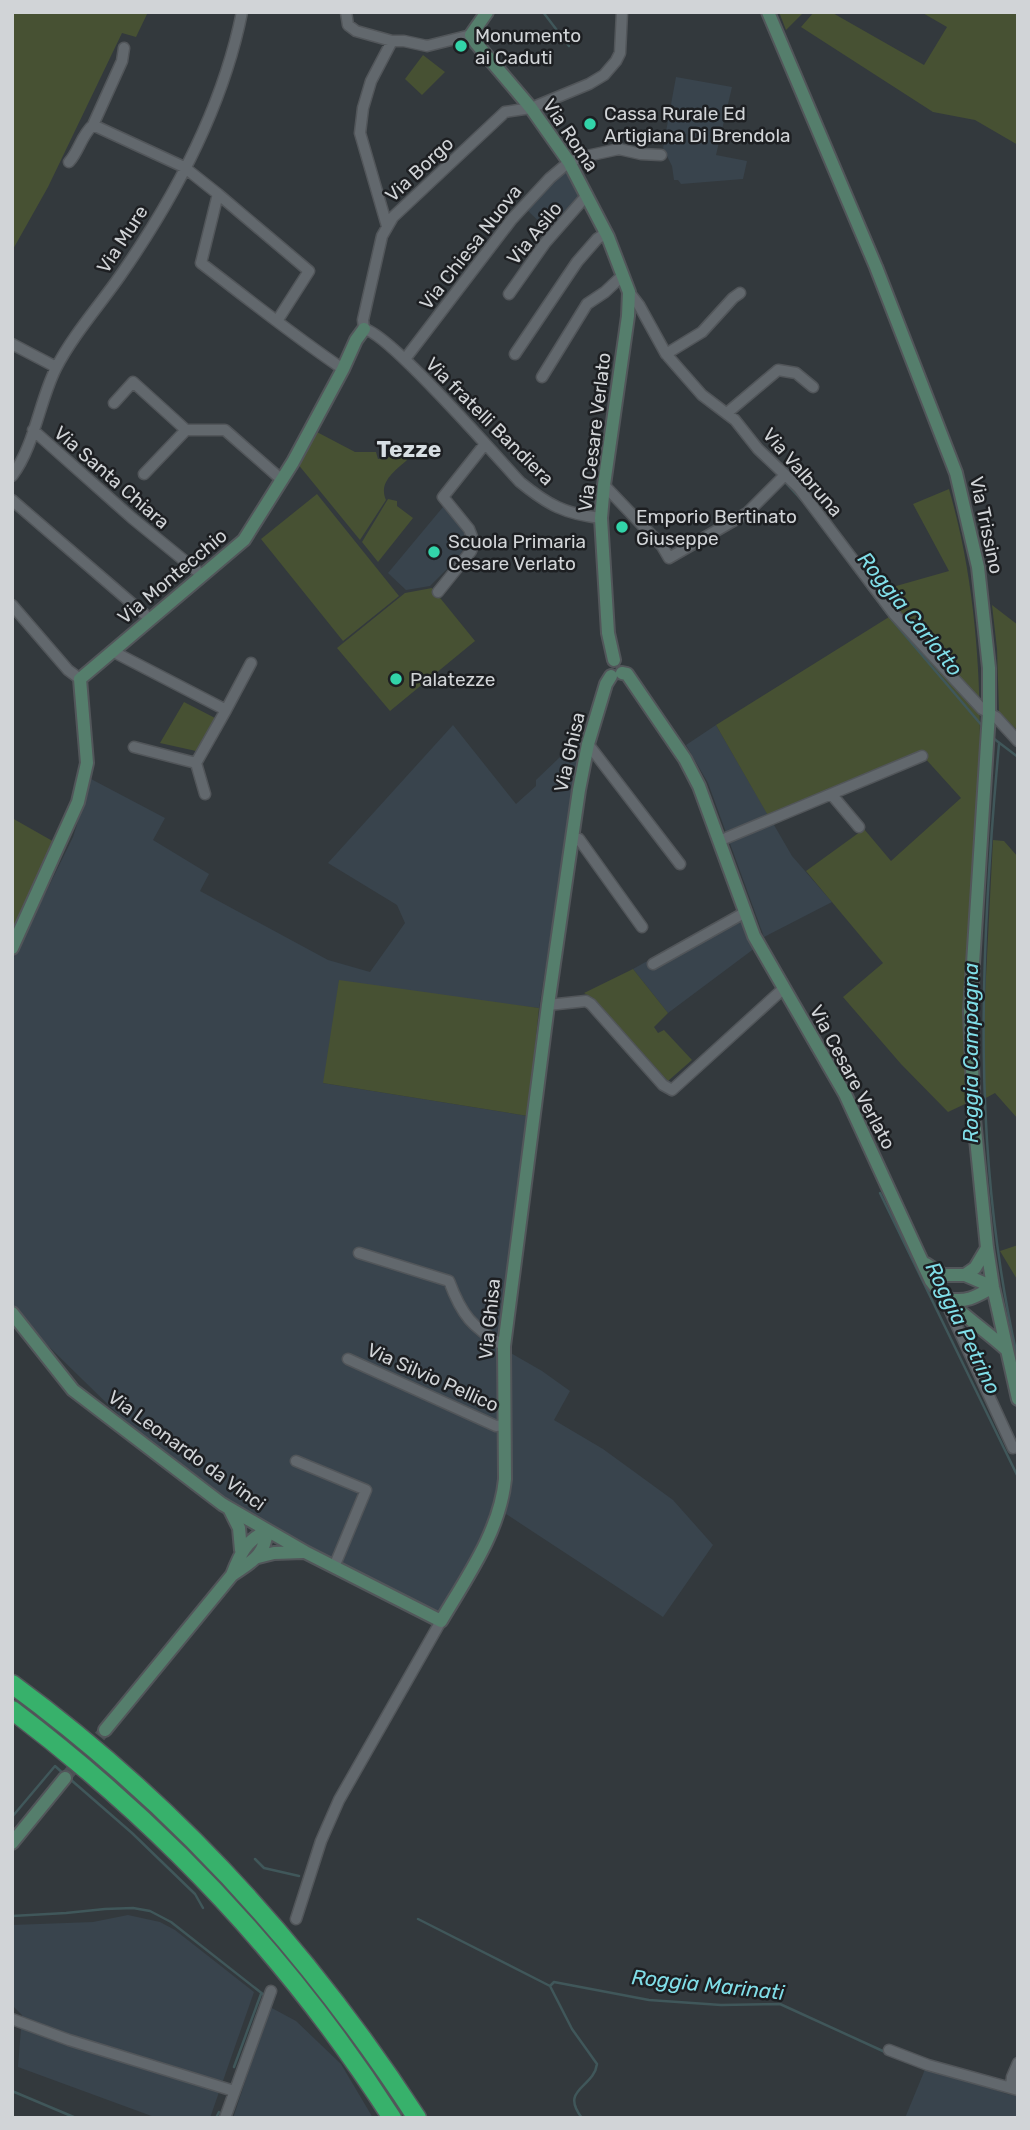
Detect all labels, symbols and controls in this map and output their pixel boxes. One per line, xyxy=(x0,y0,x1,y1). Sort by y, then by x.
place label: Monumento ai Caduti xyxy=(475,24,581,69)
marker: Monumento ai Caduti xyxy=(453,38,469,54)
street label: Via Roma xyxy=(538,95,603,176)
place label: Cassa Rurale Ed Artigiana Di Brendola xyxy=(604,102,791,147)
marker: Cassa Rurale Ed Artigiana Di Brendola xyxy=(582,116,598,132)
street label: Via Borgo xyxy=(380,132,458,207)
street label: Via Chiesa Nuova xyxy=(414,180,526,314)
street label: Via Asilo xyxy=(502,197,567,269)
street label: Via Mure xyxy=(92,201,153,278)
street label: Via Cesare Verlato xyxy=(573,351,616,513)
street label: Via fratelli Bandiera xyxy=(421,352,559,490)
street label: Via Santa Chiara xyxy=(49,421,174,534)
street label: Via Valbruna xyxy=(758,423,847,521)
district label: Tezze xyxy=(376,435,442,463)
street label: Via Trissino xyxy=(965,474,1008,576)
place label: Emporio Bertinato Giuseppe xyxy=(636,505,797,550)
marker: Emporio Bertinato Giuseppe xyxy=(614,519,630,535)
street label: Via Montecchio xyxy=(113,524,232,629)
place label: Scuola Primaria Cesare Verlato xyxy=(448,530,586,575)
marker: Scuola Primaria Cesare Verlato xyxy=(426,544,442,560)
water label: Roggia Carlotto xyxy=(853,546,968,681)
place label: Palatezze xyxy=(410,668,495,691)
marker: Palatezze xyxy=(388,671,404,687)
street label: Via Ghisa xyxy=(549,710,590,794)
water label: Roggia Campagna xyxy=(958,963,983,1143)
street label: Via Cesare Verlato xyxy=(805,1001,900,1153)
water label: Roggia Petrino xyxy=(921,1257,1006,1398)
street label: Via Ghisa xyxy=(474,1277,505,1361)
street label: Via Silvio Pellico xyxy=(363,1338,502,1417)
street label: Via Leonardo da Vinci xyxy=(103,1385,270,1515)
water label: Roggia Marinati xyxy=(630,1964,787,2005)

